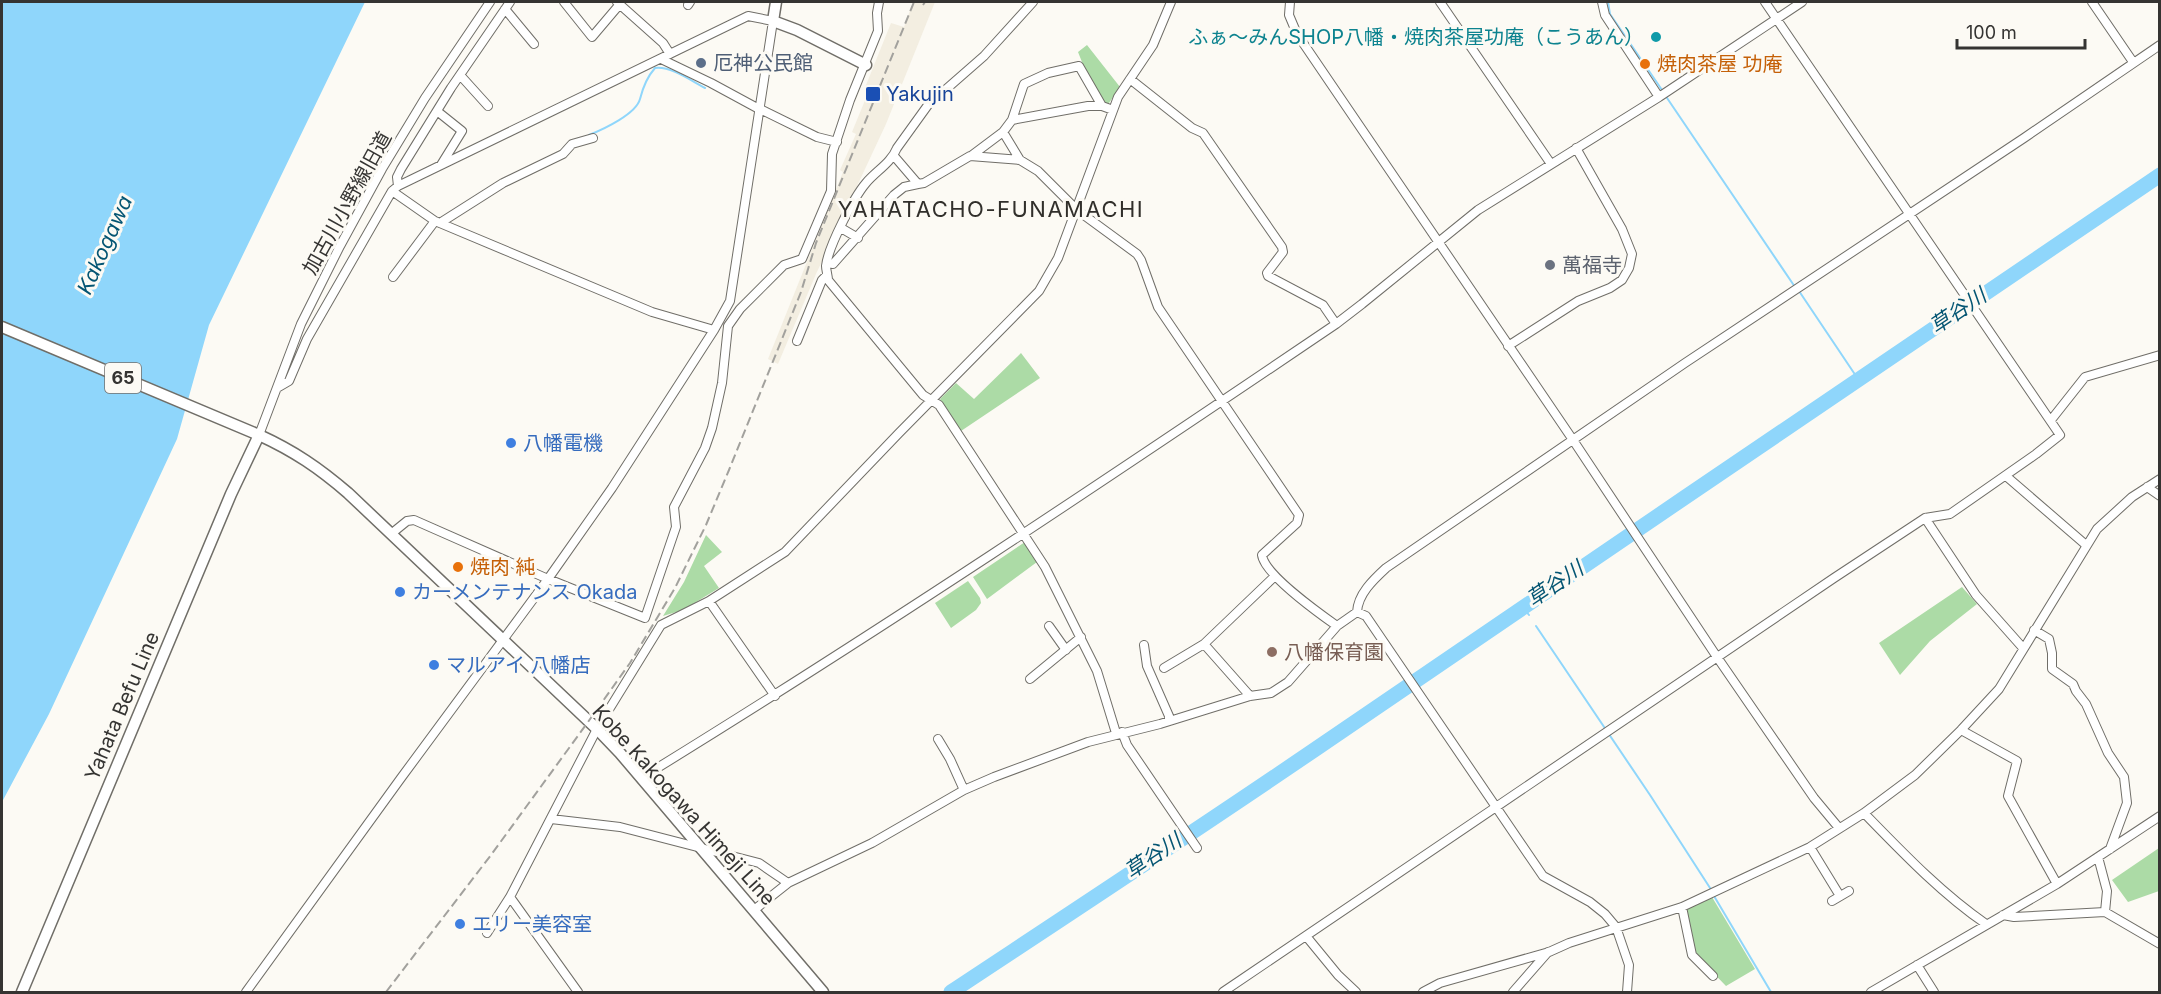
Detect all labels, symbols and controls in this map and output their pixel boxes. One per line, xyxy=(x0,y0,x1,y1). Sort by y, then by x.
scale bar xyxy=(1957,12,2084,50)
text: 100 m xyxy=(1966,22,2017,43)
place label: ふぁ～みんSHOP八幡・焼肉茶屋功庵（こうあん） xyxy=(1188,25,1644,49)
marker: ふぁ～みんSHOP八幡・焼肉茶屋功庵（こうあん） xyxy=(1649,30,1663,44)
place label: 厄神公民館 xyxy=(713,51,813,75)
place label: 焼肉茶屋 功庵 xyxy=(1657,52,1783,76)
marker: 厄神公民館 xyxy=(694,56,708,70)
marker: 焼肉茶屋 功庵 xyxy=(1638,57,1652,71)
place label: Yakujin xyxy=(886,82,954,106)
marker: Yakujin xyxy=(864,85,882,103)
street label: 加古川小野線旧道 xyxy=(298,127,396,279)
water label: Kakogawa xyxy=(72,192,137,298)
district label: YAHATACHO-FUNAMACHI xyxy=(838,196,1144,222)
place label: 萬福寺 xyxy=(1562,253,1622,277)
marker: 萬福寺 xyxy=(1543,258,1557,272)
water label: 草谷川 xyxy=(1925,281,1992,339)
road number: 65 xyxy=(105,363,141,393)
place label: 八幡電機 xyxy=(523,431,603,455)
marker: 八幡電機 xyxy=(504,436,518,450)
water label: 草谷川 xyxy=(1522,554,1589,612)
place label: 焼肉 純 xyxy=(470,555,536,579)
marker: 焼肉 純 xyxy=(451,560,465,574)
place label: カーメンテナンス Okada xyxy=(412,580,637,604)
marker: カーメンテナンス Okada xyxy=(393,585,407,599)
street label: Yahata Befu Line xyxy=(80,628,164,784)
place label: 八幡保育園 xyxy=(1284,640,1384,664)
marker: 八幡保育園 xyxy=(1265,645,1279,659)
place label: マルアイ 八幡店 xyxy=(446,653,591,677)
marker: マルアイ 八幡店 xyxy=(427,658,441,672)
street label: Kobe Kakogawa Himeji Line xyxy=(587,700,781,910)
water label: 草谷川 xyxy=(1120,826,1187,884)
place label: エリー美容室 xyxy=(472,912,592,936)
marker: エリー美容室 xyxy=(453,917,467,931)

